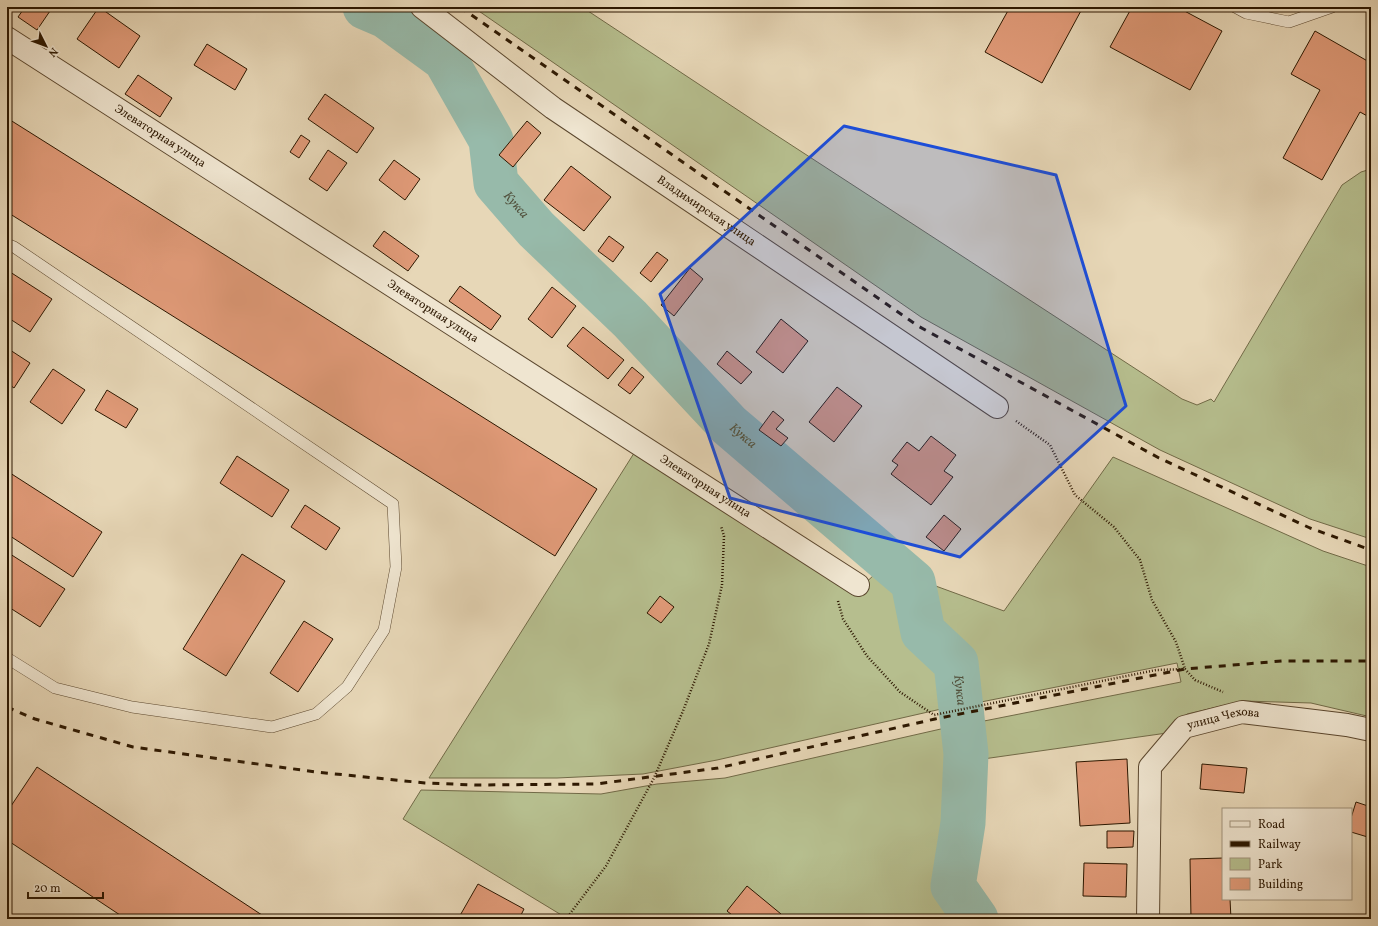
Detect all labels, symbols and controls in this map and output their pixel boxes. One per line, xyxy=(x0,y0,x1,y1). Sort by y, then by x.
north arrow xyxy=(26,26,66,66)
text: N xyxy=(44,44,61,60)
street label: Элеваторная улица xyxy=(111,101,209,172)
street label: Владимирская улица xyxy=(653,172,759,250)
water label: Кукса xyxy=(499,188,532,223)
street label: Элеваторная улица xyxy=(384,276,481,347)
water label: Кукса xyxy=(725,420,760,453)
street label: Элеваторная улица xyxy=(656,452,754,522)
water label: Кукса xyxy=(948,674,970,707)
street label: улица Чехова xyxy=(1185,704,1261,734)
legend xyxy=(1222,808,1352,900)
text: Road xyxy=(1258,817,1285,833)
text: Railway xyxy=(1258,837,1301,853)
text: Park xyxy=(1258,857,1283,873)
scale bar xyxy=(28,874,103,900)
text: Building xyxy=(1258,877,1303,893)
text: 20 m xyxy=(34,881,61,897)

